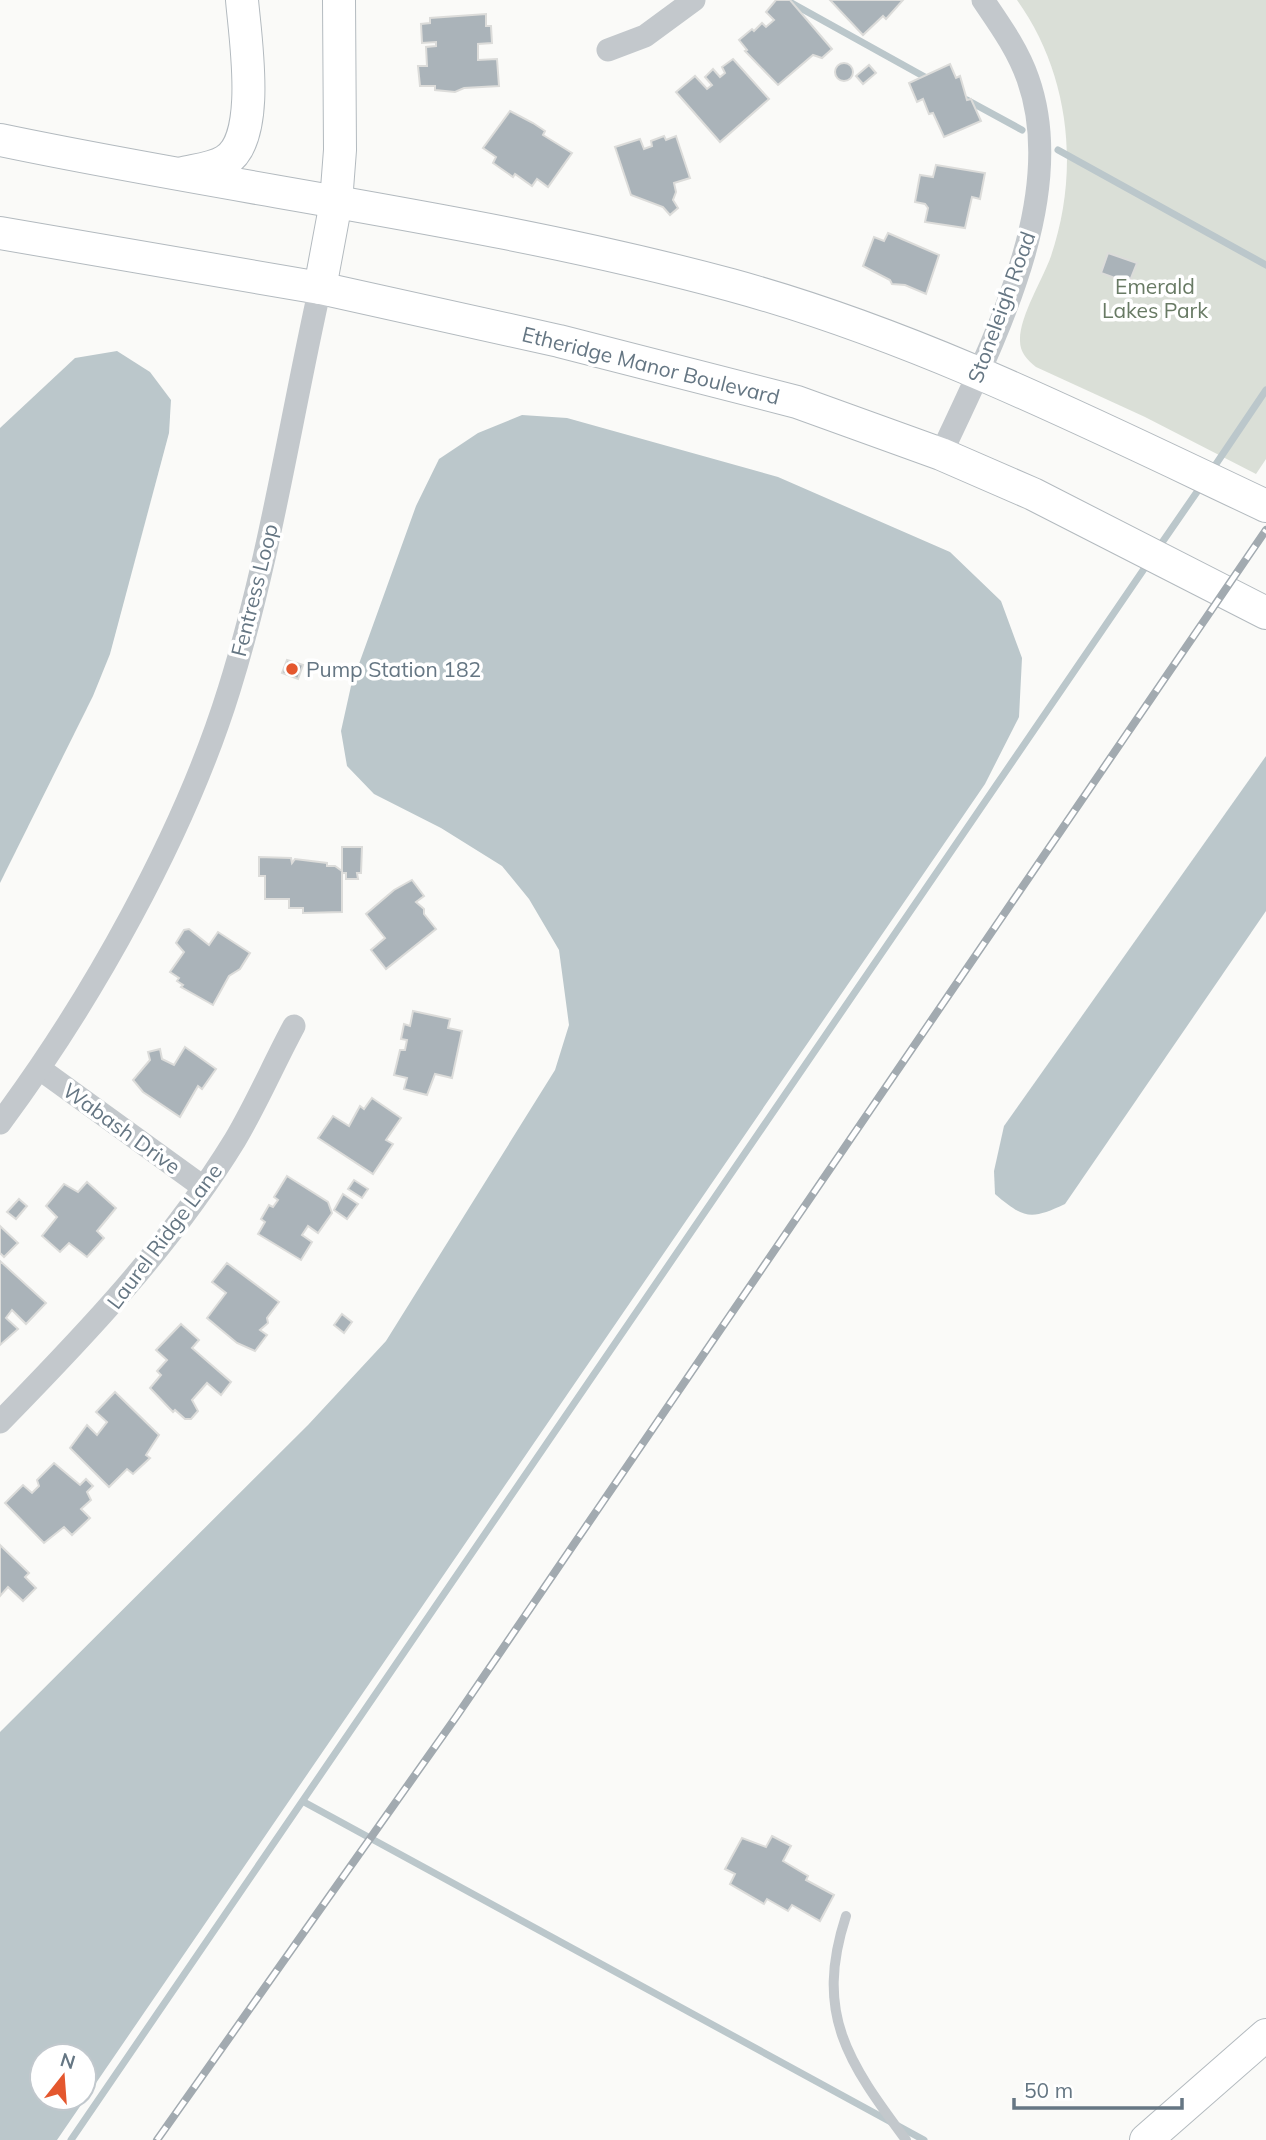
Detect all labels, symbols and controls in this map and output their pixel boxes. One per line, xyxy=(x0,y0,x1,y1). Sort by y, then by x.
street label: Stoneleigh Road xyxy=(962,228,1040,386)
park label: Emerald Lakes Park xyxy=(1102,273,1208,323)
street label: Etheridge Manor Boulevard xyxy=(520,320,782,410)
street label: Fentress Loop xyxy=(225,521,283,659)
place label: Pump Station 182 xyxy=(306,656,481,682)
marker: Pump Station 182 xyxy=(284,661,300,677)
street label: Wabash Drive xyxy=(58,1077,186,1179)
street label: Laurel Ridge Lane xyxy=(101,1158,227,1314)
north arrow xyxy=(28,2042,98,2112)
text: N xyxy=(58,2047,78,2074)
scale bar xyxy=(1014,2066,1182,2110)
text: 50 m xyxy=(1024,2077,1073,2103)

